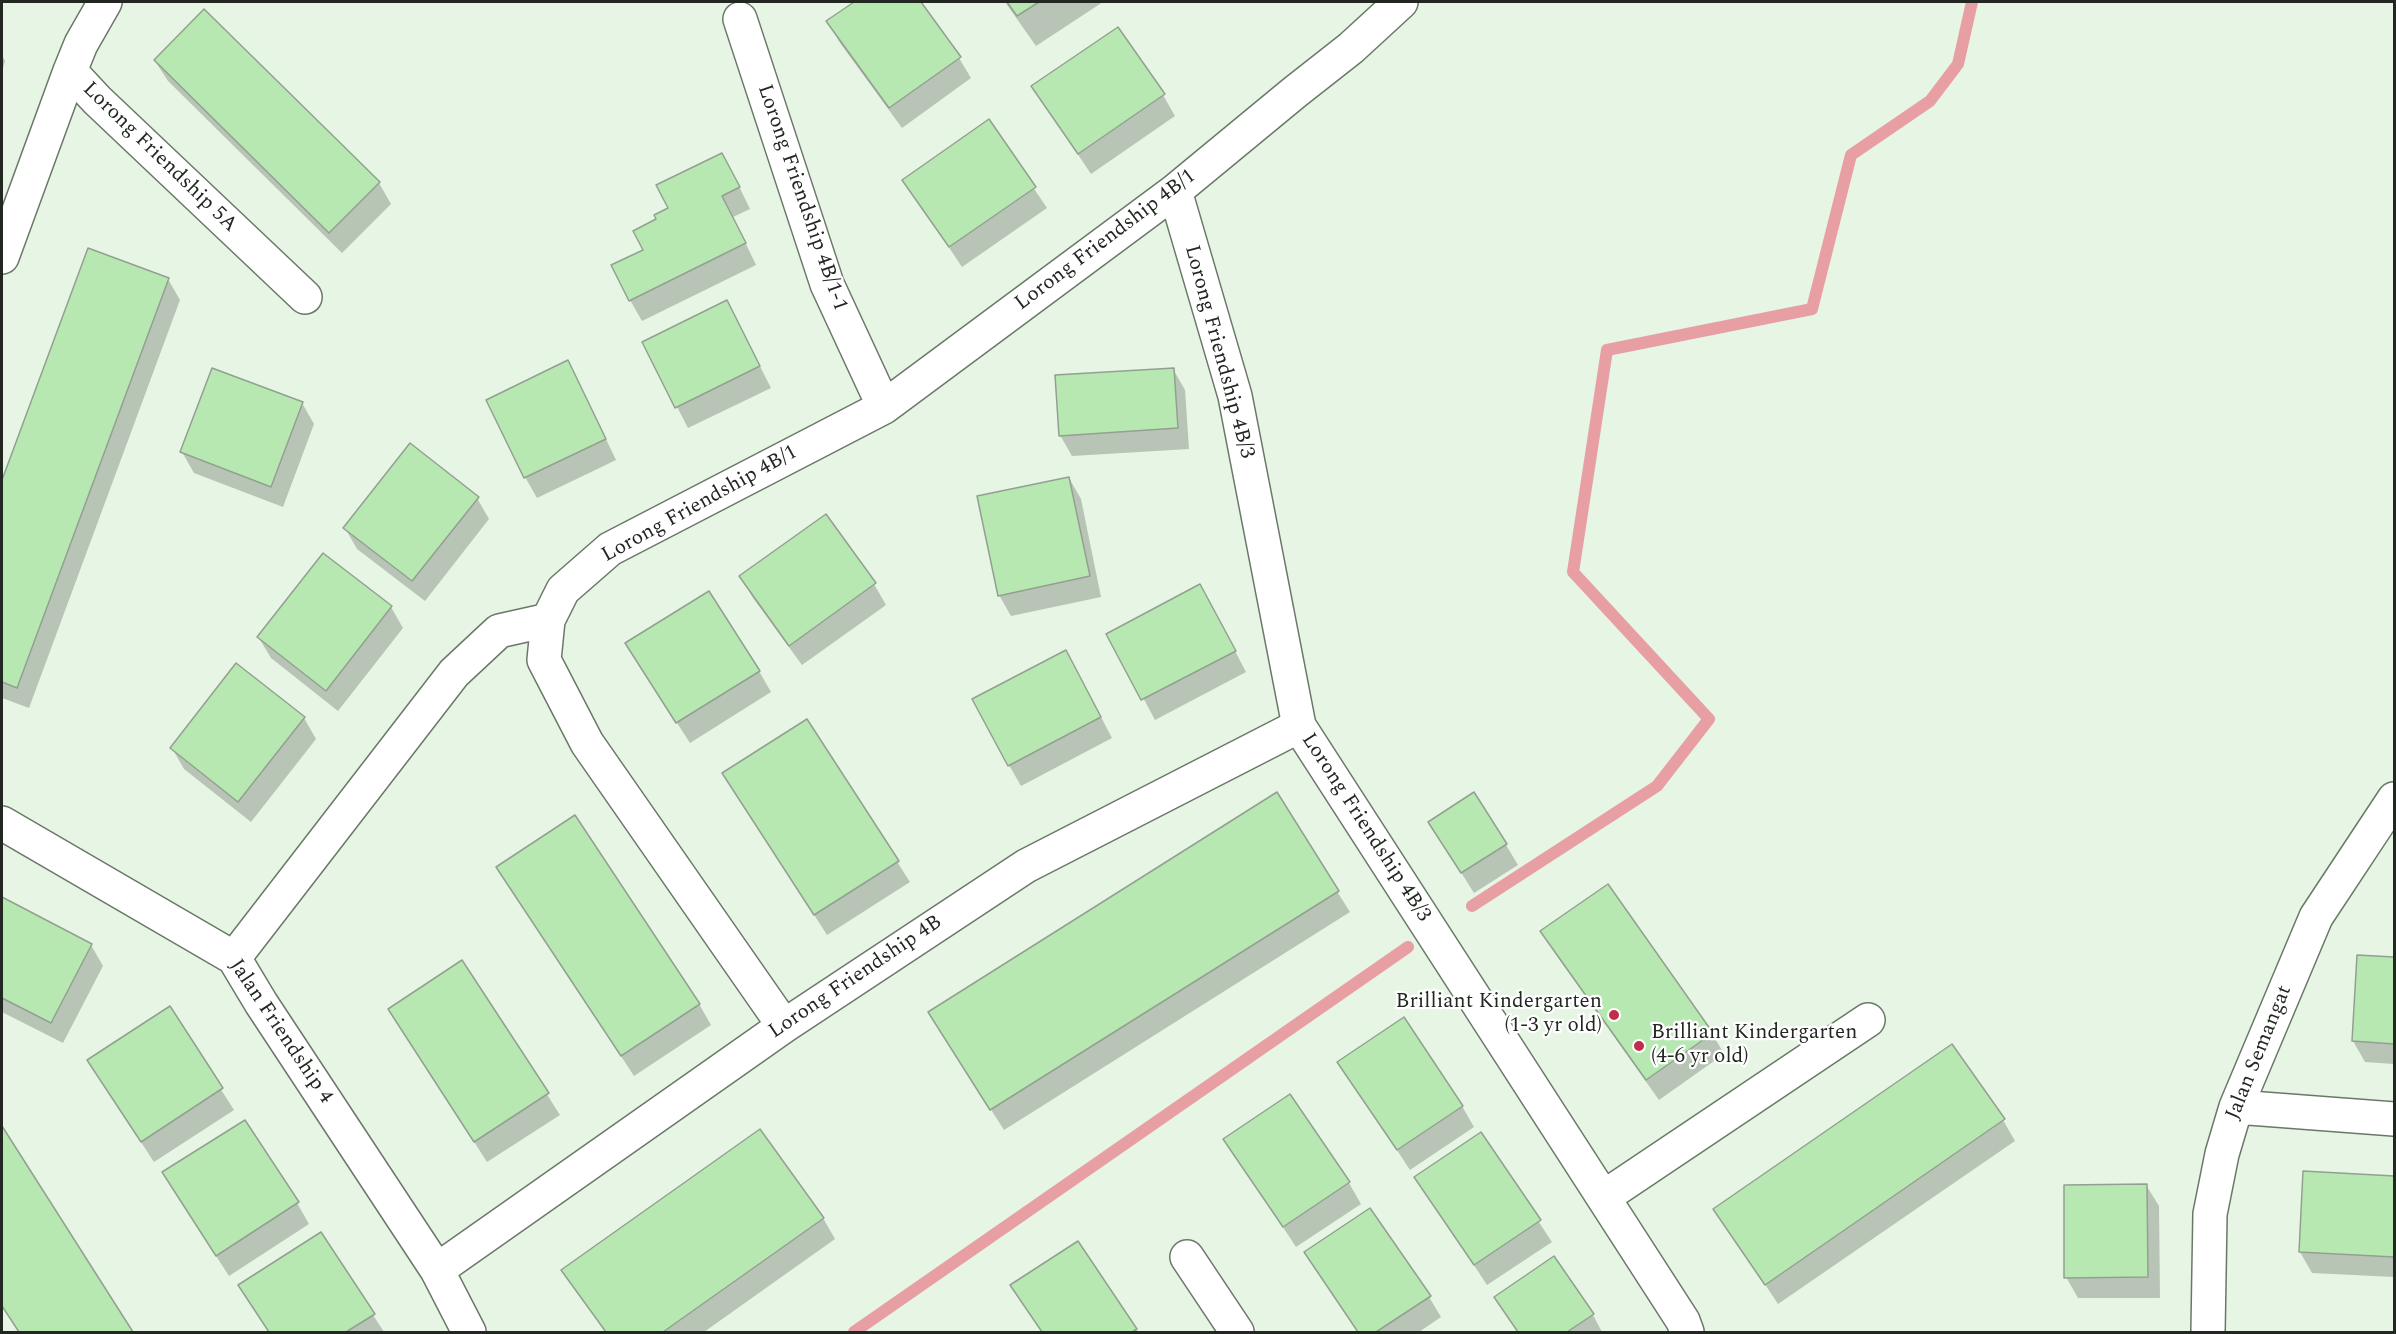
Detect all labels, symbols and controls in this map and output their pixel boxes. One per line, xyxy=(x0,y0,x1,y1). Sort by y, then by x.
street label: Lorong Friendship 5A xyxy=(76,78,242,238)
street label: Lorong Friendship 4B/1-1 xyxy=(750,81,852,315)
street label: Lorong Friendship 4B/1 xyxy=(1011,165,1201,317)
street label: Lorong Friendship 4B/3 xyxy=(1177,243,1259,461)
street label: Lorong Friendship 4B/1 xyxy=(598,441,802,569)
street label: Lorong Friendship 4B/3 xyxy=(1295,729,1435,927)
street label: Lorong Friendship 4B xyxy=(765,911,947,1045)
street label: Jalan Friendship 4 xyxy=(222,955,338,1109)
street label: Jalan Semangat xyxy=(2222,982,2298,1124)
place label: Brilliant Kindergarten (1-3 yr old) xyxy=(1396,990,1602,1040)
marker: Brilliant Kindergarten (1-3 yr old) xyxy=(1607,1008,1621,1022)
place label: Brilliant Kindergarten (4-6 yr old) xyxy=(1651,1021,1857,1071)
marker: Brilliant Kindergarten (4-6 yr old) xyxy=(1632,1039,1646,1053)

